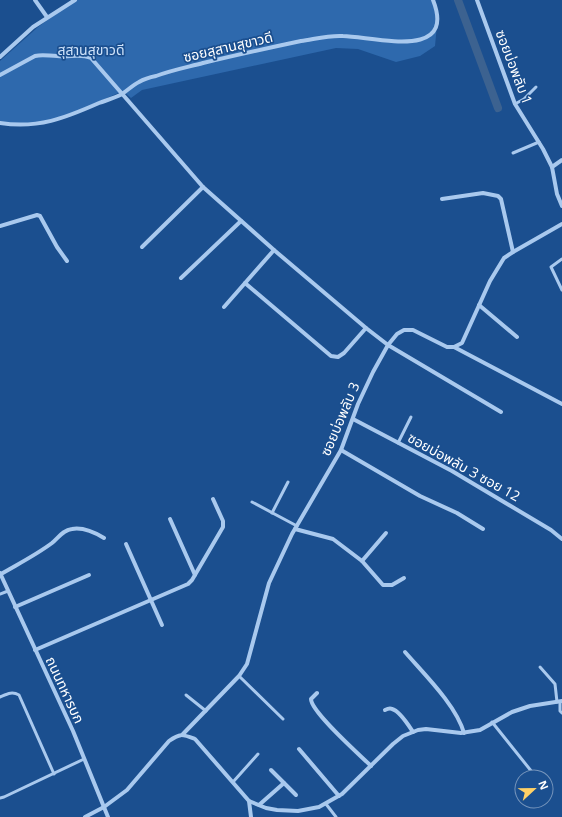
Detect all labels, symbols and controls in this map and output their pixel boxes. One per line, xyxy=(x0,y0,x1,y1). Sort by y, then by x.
street label: ซอยสุสานสุขาวดี xyxy=(181,27,274,66)
street label: ซอยบ่อพลับ 1 xyxy=(492,27,537,107)
park label: สุสานสุขาวดี xyxy=(57,40,125,59)
street label: ซอยบ่อพลับ 3 xyxy=(315,379,364,459)
street label: ซอยบ่อพลับ 3 ซอย 12 xyxy=(405,428,524,505)
street label: ถนนทหารบก xyxy=(42,653,89,726)
north arrow xyxy=(514,769,554,809)
text: N xyxy=(535,778,552,792)

